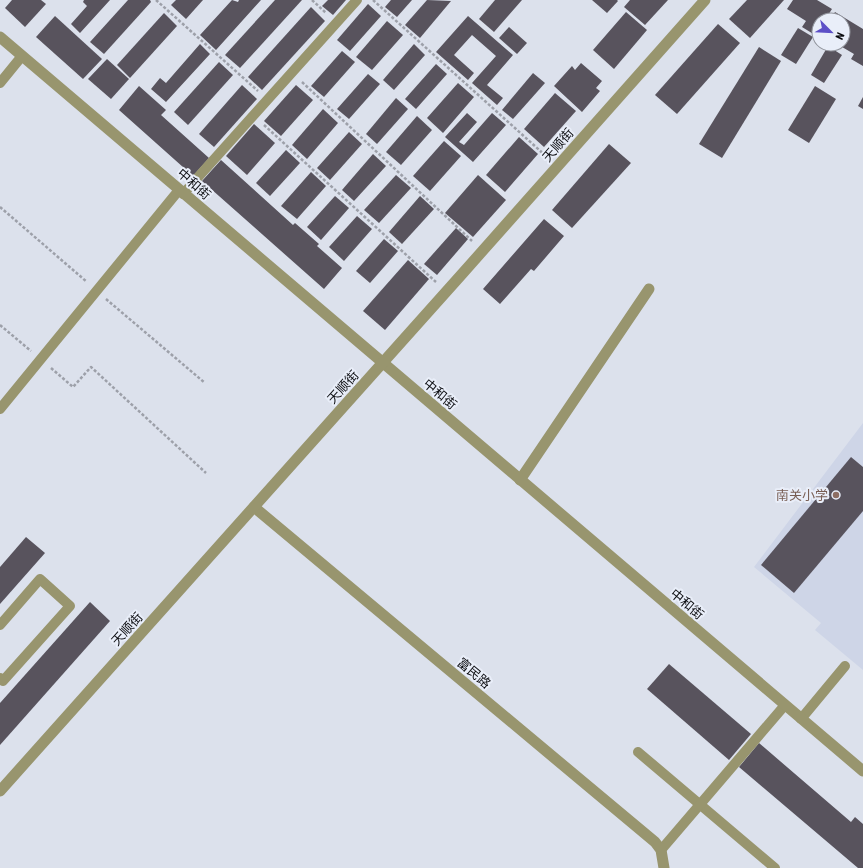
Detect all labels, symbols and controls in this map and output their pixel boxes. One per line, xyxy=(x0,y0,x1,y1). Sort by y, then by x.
north arrow xyxy=(811,12,851,52)
text: N xyxy=(833,31,847,41)
street label: 天顺街 xyxy=(540,125,576,165)
street label: 中和街 xyxy=(174,166,214,202)
street label: 天顺街 xyxy=(324,367,362,407)
street label: 中和街 xyxy=(420,376,460,412)
place label: 南关小学 xyxy=(776,488,828,503)
marker: 南关小学 xyxy=(831,490,841,500)
street label: 中和街 xyxy=(667,586,707,622)
street label: 天顺街 xyxy=(108,609,146,649)
street label: 富民路 xyxy=(454,655,494,691)

